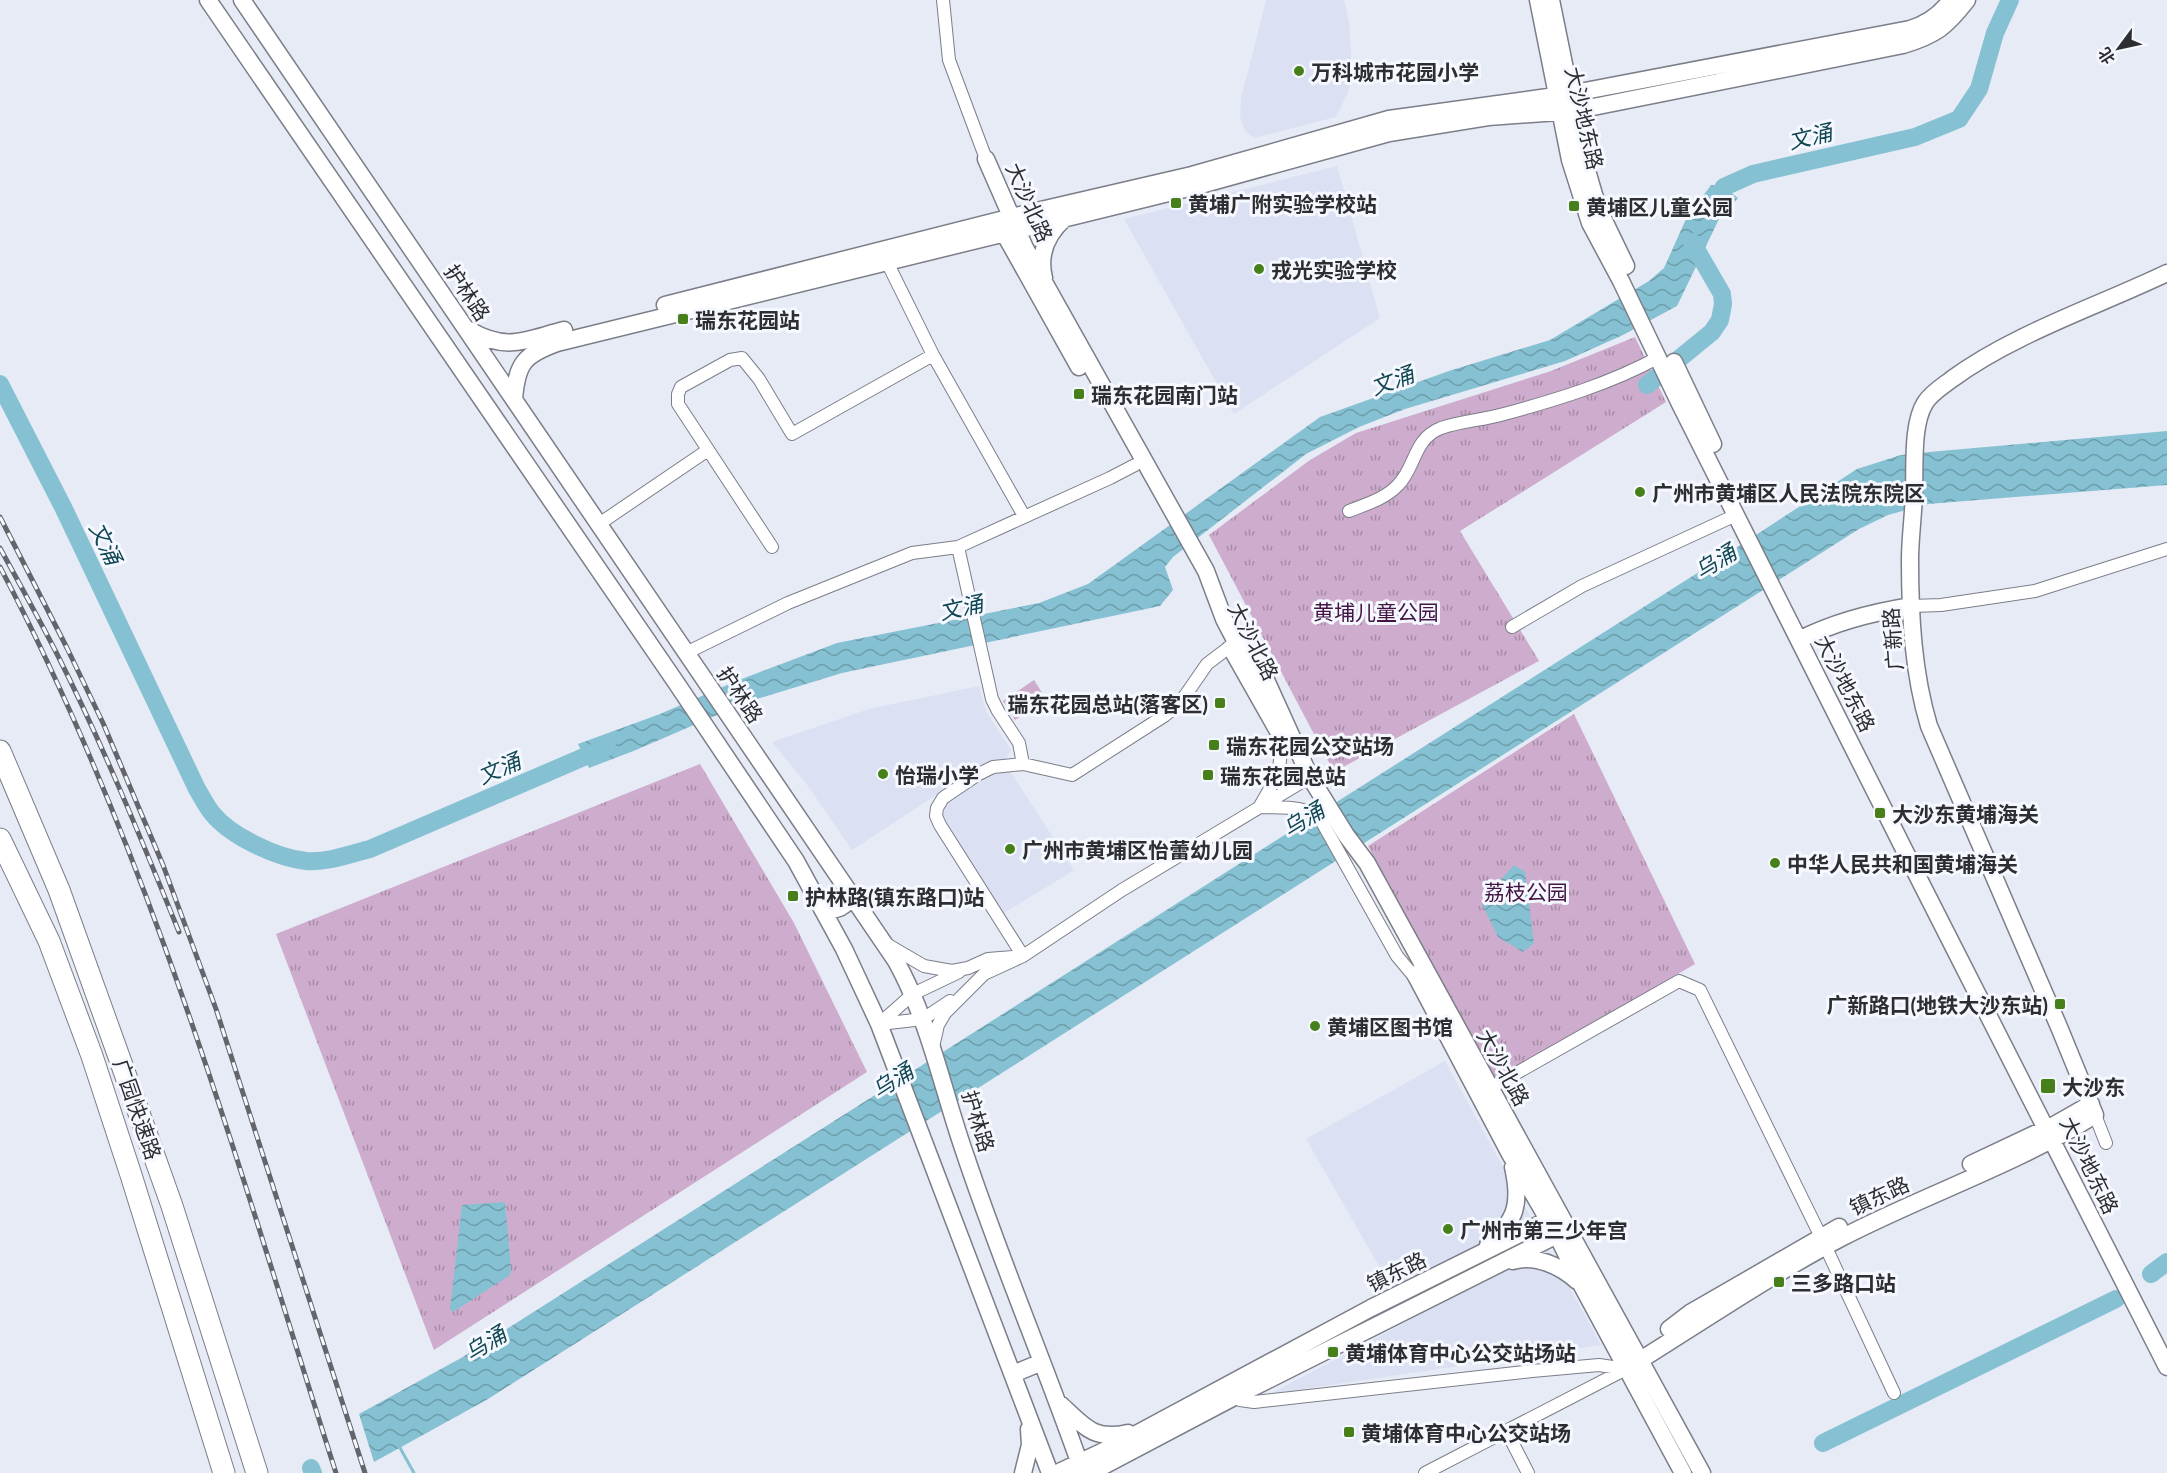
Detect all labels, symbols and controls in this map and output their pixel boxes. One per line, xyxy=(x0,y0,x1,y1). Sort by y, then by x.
north arrow xyxy=(2089,18,2149,78)
text: 北 xyxy=(2094,45,2118,68)
place label: 万科城市花园小学 xyxy=(1311,59,1479,84)
marker: 万科城市花园小学 xyxy=(1292,64,1306,78)
street label: 大沙地东路 xyxy=(1561,64,1609,172)
water label: 文涌 xyxy=(1786,117,1837,154)
street label: 大沙北路 xyxy=(1001,159,1059,245)
place label: 黄埔广附实验学校站 xyxy=(1188,191,1377,216)
place label: 黄埔区儿童公园 xyxy=(1586,194,1733,219)
marker: 黄埔广附实验学校站 xyxy=(1169,196,1183,210)
marker: 黄埔区儿童公园 xyxy=(1567,199,1581,213)
place label: 戎光实验学校 xyxy=(1271,257,1397,282)
street label: 护林路 xyxy=(440,259,496,325)
marker: 戎光实验学校 xyxy=(1252,262,1266,276)
place label: 瑞东花园站 xyxy=(695,307,800,332)
marker: 瑞东花园站 xyxy=(676,312,690,326)
water label: 文涌 xyxy=(1367,359,1420,400)
place label: 瑞东花园南门站 xyxy=(1091,382,1238,407)
marker: 瑞东花园南门站 xyxy=(1072,387,1086,401)
place label: 广州市黄埔区人民法院东院区 xyxy=(1652,480,1925,505)
marker: 广州市黄埔区人民法院东院区 xyxy=(1633,485,1647,499)
water label: 文涌 xyxy=(84,517,129,571)
water label: 乌涌 xyxy=(1689,536,1743,584)
water label: 文涌 xyxy=(937,589,988,625)
street label: 大沙北路 xyxy=(1224,598,1284,684)
park label: 黄埔儿童公园 xyxy=(1313,599,1439,624)
street label: 广新路 xyxy=(1877,607,1907,671)
street label: 大沙地东路 xyxy=(1811,631,1881,735)
street label: 护林路 xyxy=(713,661,769,727)
place label: 瑞东花园总站(落客区) xyxy=(1007,691,1208,716)
marker: 瑞东花园总站(落客区) xyxy=(1213,696,1227,710)
place label: 瑞东花园公交站场 xyxy=(1226,733,1394,758)
marker: 瑞东花园公交站场 xyxy=(1207,738,1221,752)
water label: 文涌 xyxy=(473,746,527,789)
place label: 怡瑞小学 xyxy=(895,762,979,787)
place label: 瑞东花园总站 xyxy=(1220,763,1346,788)
marker: 怡瑞小学 xyxy=(876,767,890,781)
marker: 瑞东花园总站 xyxy=(1201,768,1215,782)
water label: 乌涌 xyxy=(1277,794,1331,842)
place label: 大沙东黄埔海关 xyxy=(1892,801,2039,826)
marker: 大沙东黄埔海关 xyxy=(1873,806,1887,820)
place label: 广州市黄埔区怡蕾幼儿园 xyxy=(1022,837,1253,862)
marker: 广州市黄埔区怡蕾幼儿园 xyxy=(1003,842,1017,856)
place label: 中华人民共和国黄埔海关 xyxy=(1787,851,2018,876)
marker: 中华人民共和国黄埔海关 xyxy=(1768,856,1782,870)
park label: 荔枝公园 xyxy=(1484,879,1568,904)
place label: 护林路(镇东路口)站 xyxy=(805,884,985,909)
marker: 护林路(镇东路口)站 xyxy=(786,889,800,903)
place label: 广新路口(地铁大沙东站) xyxy=(1826,992,2048,1017)
marker: 广新路口(地铁大沙东站) xyxy=(2053,997,2067,1011)
place label: 黄埔区图书馆 xyxy=(1327,1014,1453,1039)
marker: 黄埔区图书馆 xyxy=(1308,1019,1322,1033)
street label: 大沙北路 xyxy=(1473,1024,1535,1110)
street label: 广园快速路 xyxy=(109,1055,167,1163)
water label: 乌涌 xyxy=(866,1055,920,1103)
place label: 大沙东 xyxy=(2062,1074,2125,1099)
marker: 大沙东 xyxy=(2039,1077,2057,1095)
street label: 护林路 xyxy=(958,1087,1000,1155)
street label: 大沙地东路 xyxy=(2056,1112,2124,1218)
street label: 镇东路 xyxy=(1845,1170,1913,1220)
place label: 广州市第三少年宫 xyxy=(1460,1217,1628,1242)
marker: 广州市第三少年宫 xyxy=(1441,1222,1455,1236)
street label: 镇东路 xyxy=(1362,1246,1430,1296)
place label: 三多路口站 xyxy=(1791,1270,1896,1295)
marker: 三多路口站 xyxy=(1772,1275,1786,1289)
water label: 乌涌 xyxy=(459,1318,513,1366)
place label: 黄埔体育中心公交站场站 xyxy=(1345,1340,1576,1365)
marker: 黄埔体育中心公交站场站 xyxy=(1326,1345,1340,1359)
place label: 黄埔体育中心公交站场 xyxy=(1361,1420,1571,1445)
marker: 黄埔体育中心公交站场 xyxy=(1342,1425,1356,1439)

